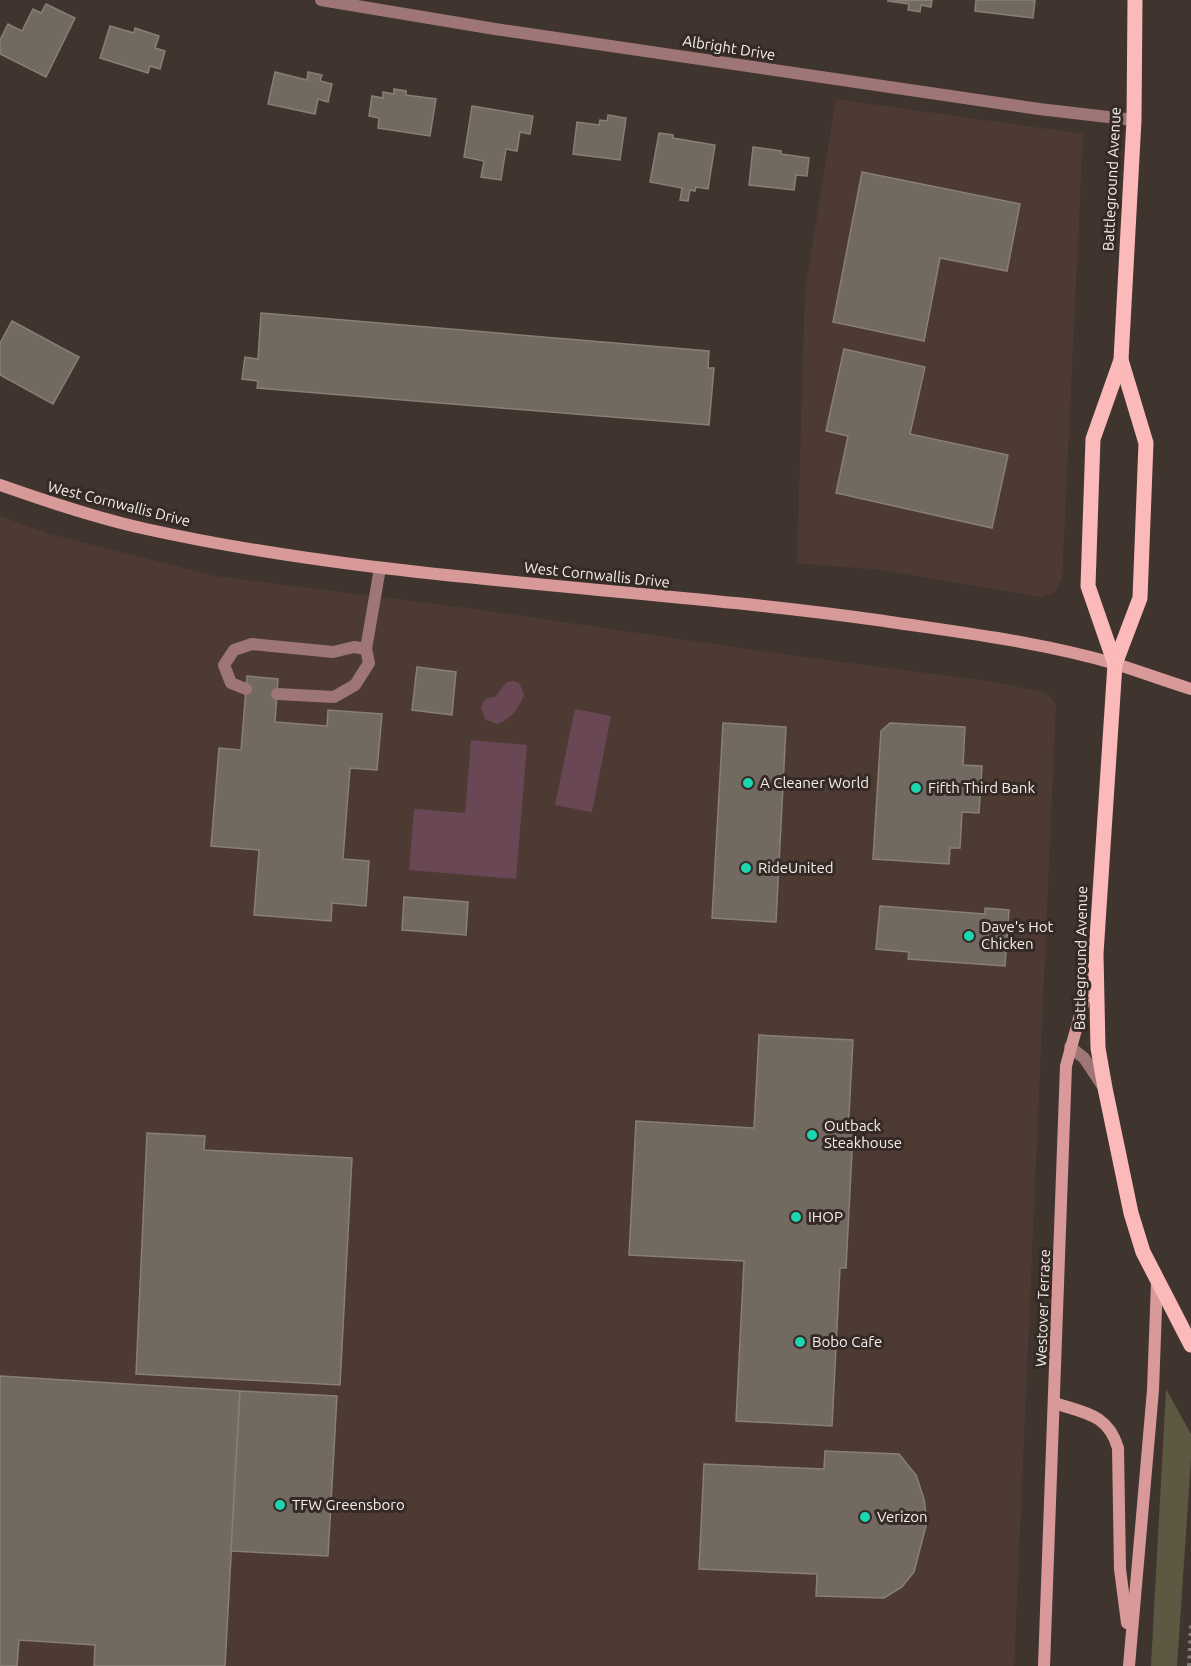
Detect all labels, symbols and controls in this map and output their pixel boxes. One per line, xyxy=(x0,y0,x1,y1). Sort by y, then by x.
street label: Albright Drive xyxy=(681,32,777,63)
street label: Battleground Avenue xyxy=(1099,107,1124,251)
street label: West Cornwallis Drive xyxy=(46,478,192,529)
street label: West Cornwallis Drive xyxy=(523,558,671,591)
place label: A Cleaner World xyxy=(760,774,869,791)
marker: A Cleaner World xyxy=(741,776,755,790)
place label: Fifth Third Bank xyxy=(928,779,1035,796)
marker: Fifth Third Bank xyxy=(909,781,923,795)
place label: RideUnited xyxy=(758,859,833,876)
marker: RideUnited xyxy=(739,861,753,875)
street label: Battleground Avenue xyxy=(1071,886,1090,1030)
place label: Dave's Hot Chicken xyxy=(981,918,1053,952)
marker: Dave's Hot Chicken xyxy=(962,929,976,943)
place label: Outback Steakhouse xyxy=(824,1117,902,1151)
marker: Outback Steakhouse xyxy=(805,1128,819,1142)
place label: IHOP xyxy=(808,1208,843,1225)
marker: IHOP xyxy=(789,1210,803,1224)
street label: Westover Terrace xyxy=(1032,1249,1053,1367)
place label: Bobo Cafe xyxy=(812,1333,882,1350)
marker: Bobo Cafe xyxy=(793,1335,807,1349)
place label: TFW Greensboro xyxy=(292,1496,405,1513)
marker: TFW Greensboro xyxy=(273,1498,287,1512)
place label: Verizon xyxy=(877,1508,928,1525)
marker: Verizon xyxy=(858,1510,872,1524)

